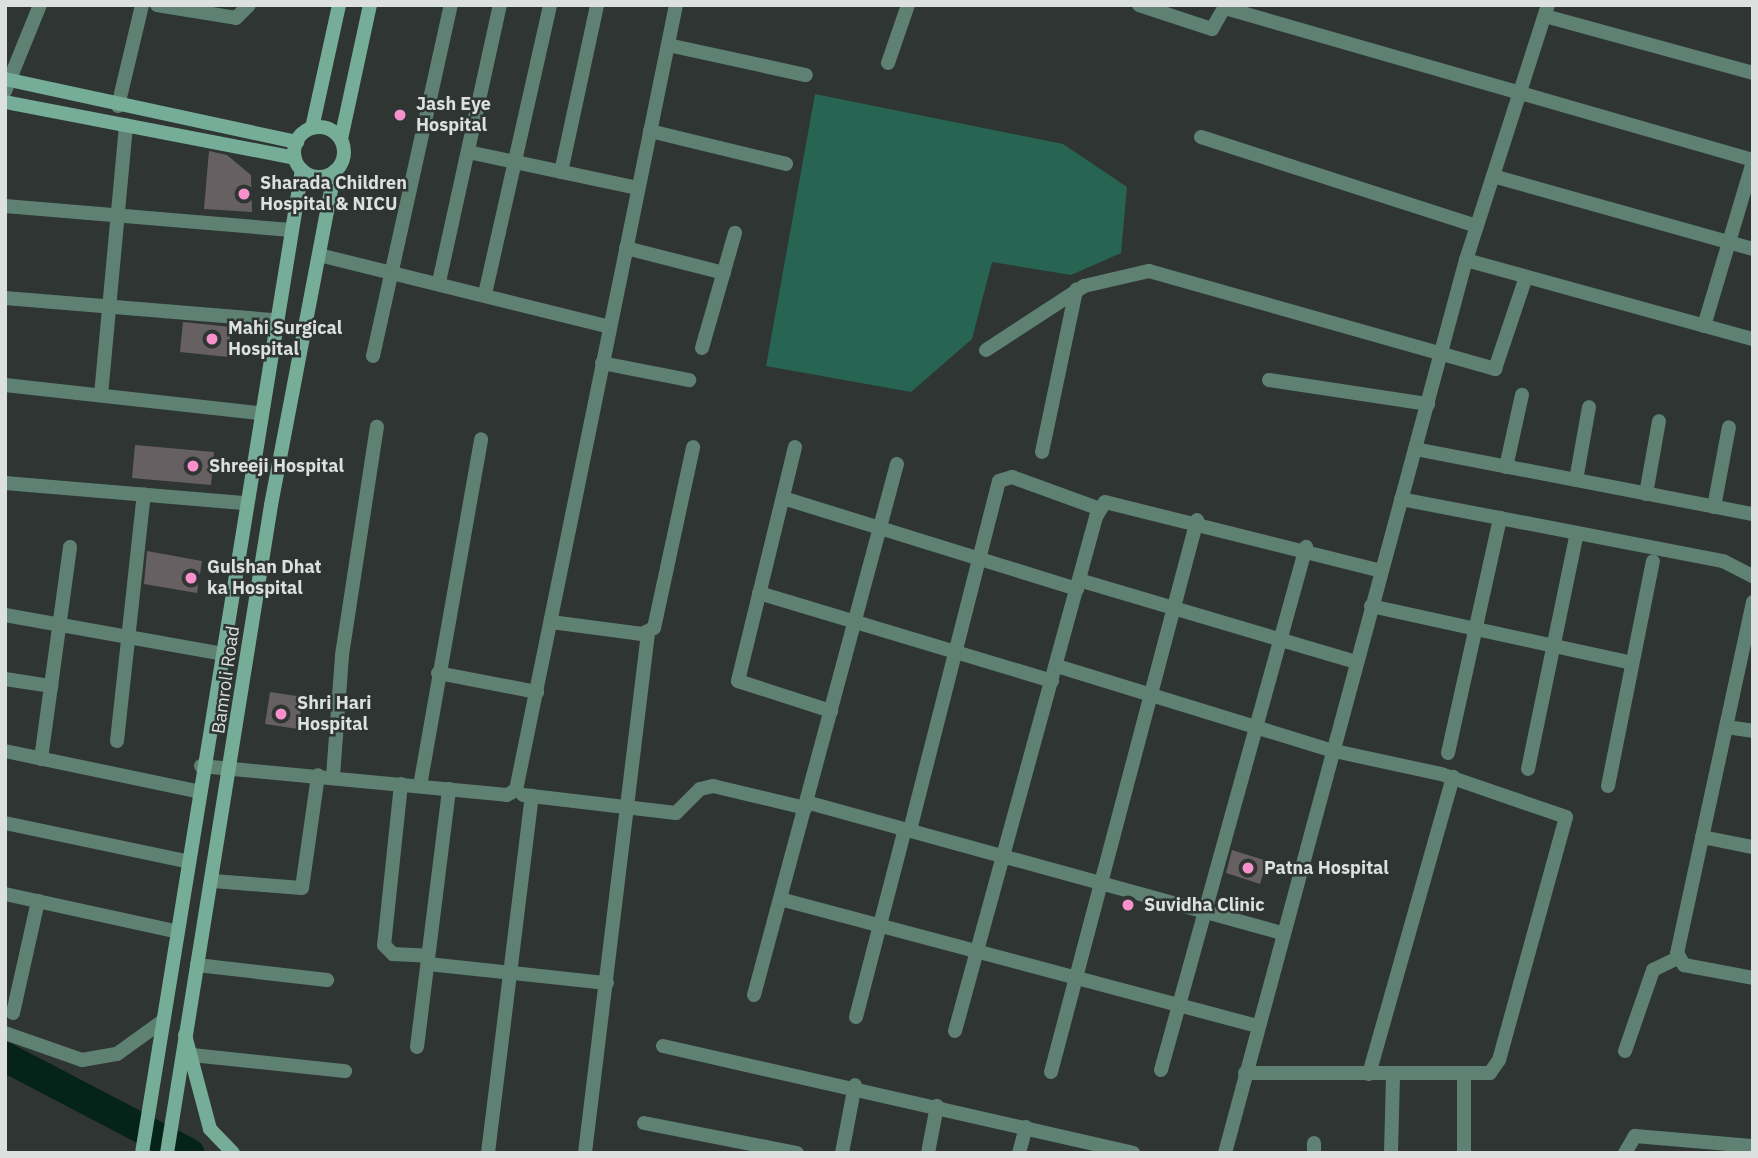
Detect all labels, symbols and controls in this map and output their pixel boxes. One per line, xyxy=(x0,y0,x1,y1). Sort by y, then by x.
place label: Jash Eye Hospital xyxy=(416,94,491,136)
marker: Jash Eye Hospital xyxy=(390,105,410,125)
place label: Sharada Children Hospital & NICU xyxy=(260,173,407,216)
marker: Sharada Children Hospital & NICU xyxy=(234,184,254,204)
place label: Mahi Surgical Hospital xyxy=(228,318,342,360)
marker: Mahi Surgical Hospital xyxy=(202,329,222,349)
place label: Shreeji Hospital xyxy=(209,455,344,477)
marker: Shreeji Hospital xyxy=(183,456,203,476)
place label: Gulshan Dhat ka Hospital xyxy=(207,557,321,600)
marker: Gulshan Dhat ka Hospital xyxy=(181,568,201,588)
street label: Bamroli Road xyxy=(208,625,244,735)
place label: Shri Hari Hospital xyxy=(297,693,371,736)
marker: Shri Hari Hospital xyxy=(271,704,291,724)
place label: Patna Hospital xyxy=(1264,857,1389,879)
marker: Patna Hospital xyxy=(1238,858,1258,878)
place label: Suvidha Clinic xyxy=(1144,894,1264,916)
marker: Suvidha Clinic xyxy=(1118,895,1138,915)

